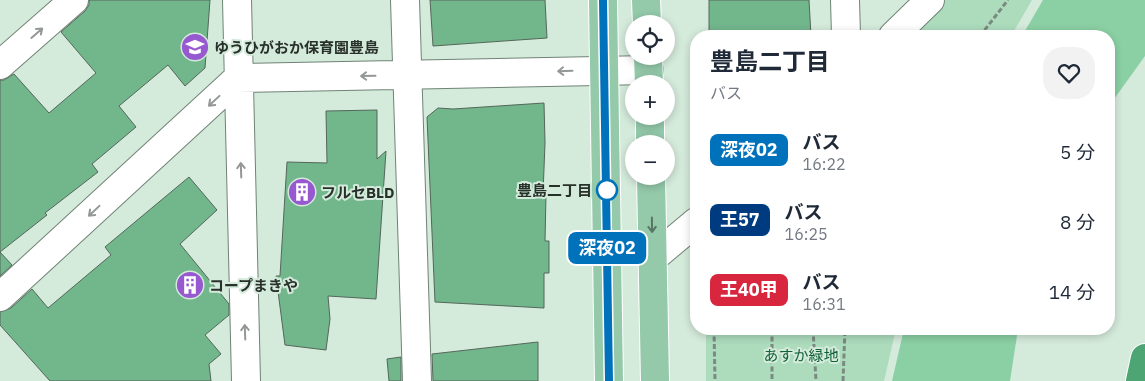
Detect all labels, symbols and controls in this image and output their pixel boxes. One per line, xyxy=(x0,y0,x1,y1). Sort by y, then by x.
map controls xyxy=(625,15,675,185)
button: locate xyxy=(625,15,675,65)
one-way arrow xyxy=(30,27,43,38)
school or university icon: ゆうひがおか保育園豊島 xyxy=(180,32,210,62)
place label: ゆうひがおか保育園豊島 xyxy=(214,38,379,57)
text: 豊島二丁目 xyxy=(710,45,830,77)
button: heart xyxy=(1043,47,1095,99)
one-way arrow xyxy=(557,66,574,76)
one-way arrow xyxy=(360,71,376,81)
button: + xyxy=(625,75,675,125)
text: バス xyxy=(710,83,742,103)
one-way arrow xyxy=(208,95,220,107)
text: バス xyxy=(803,130,841,154)
button: − xyxy=(625,135,675,185)
text: 深夜02 xyxy=(720,138,778,161)
text: 5 分 xyxy=(1060,140,1095,164)
text: 16:22 xyxy=(803,154,846,174)
one-way arrow xyxy=(236,162,246,178)
building icon: フルセBLD xyxy=(287,177,317,207)
marker: 豊島二丁目 xyxy=(596,179,618,201)
place label: 豊島二丁目 xyxy=(517,181,592,200)
place label: フルセBLD xyxy=(321,183,394,202)
text: バス xyxy=(785,200,823,224)
one-way arrow xyxy=(88,205,101,216)
text: 王57 xyxy=(720,208,760,231)
text: 8 分 xyxy=(1060,210,1095,234)
one-way arrow xyxy=(647,216,657,233)
text: 16:25 xyxy=(785,224,828,244)
line badge: 深夜02 xyxy=(572,232,642,264)
text: 深夜02 xyxy=(578,236,636,259)
building icon: コープまきや xyxy=(175,270,205,300)
text: バス xyxy=(803,270,841,294)
place label: コープまきや xyxy=(209,276,298,295)
text: 王40甲 xyxy=(720,278,778,301)
text: 14 分 xyxy=(1049,280,1095,304)
text: 16:31 xyxy=(803,294,846,314)
one-way arrow xyxy=(240,325,250,341)
park label: あすか緑地 xyxy=(763,346,839,365)

